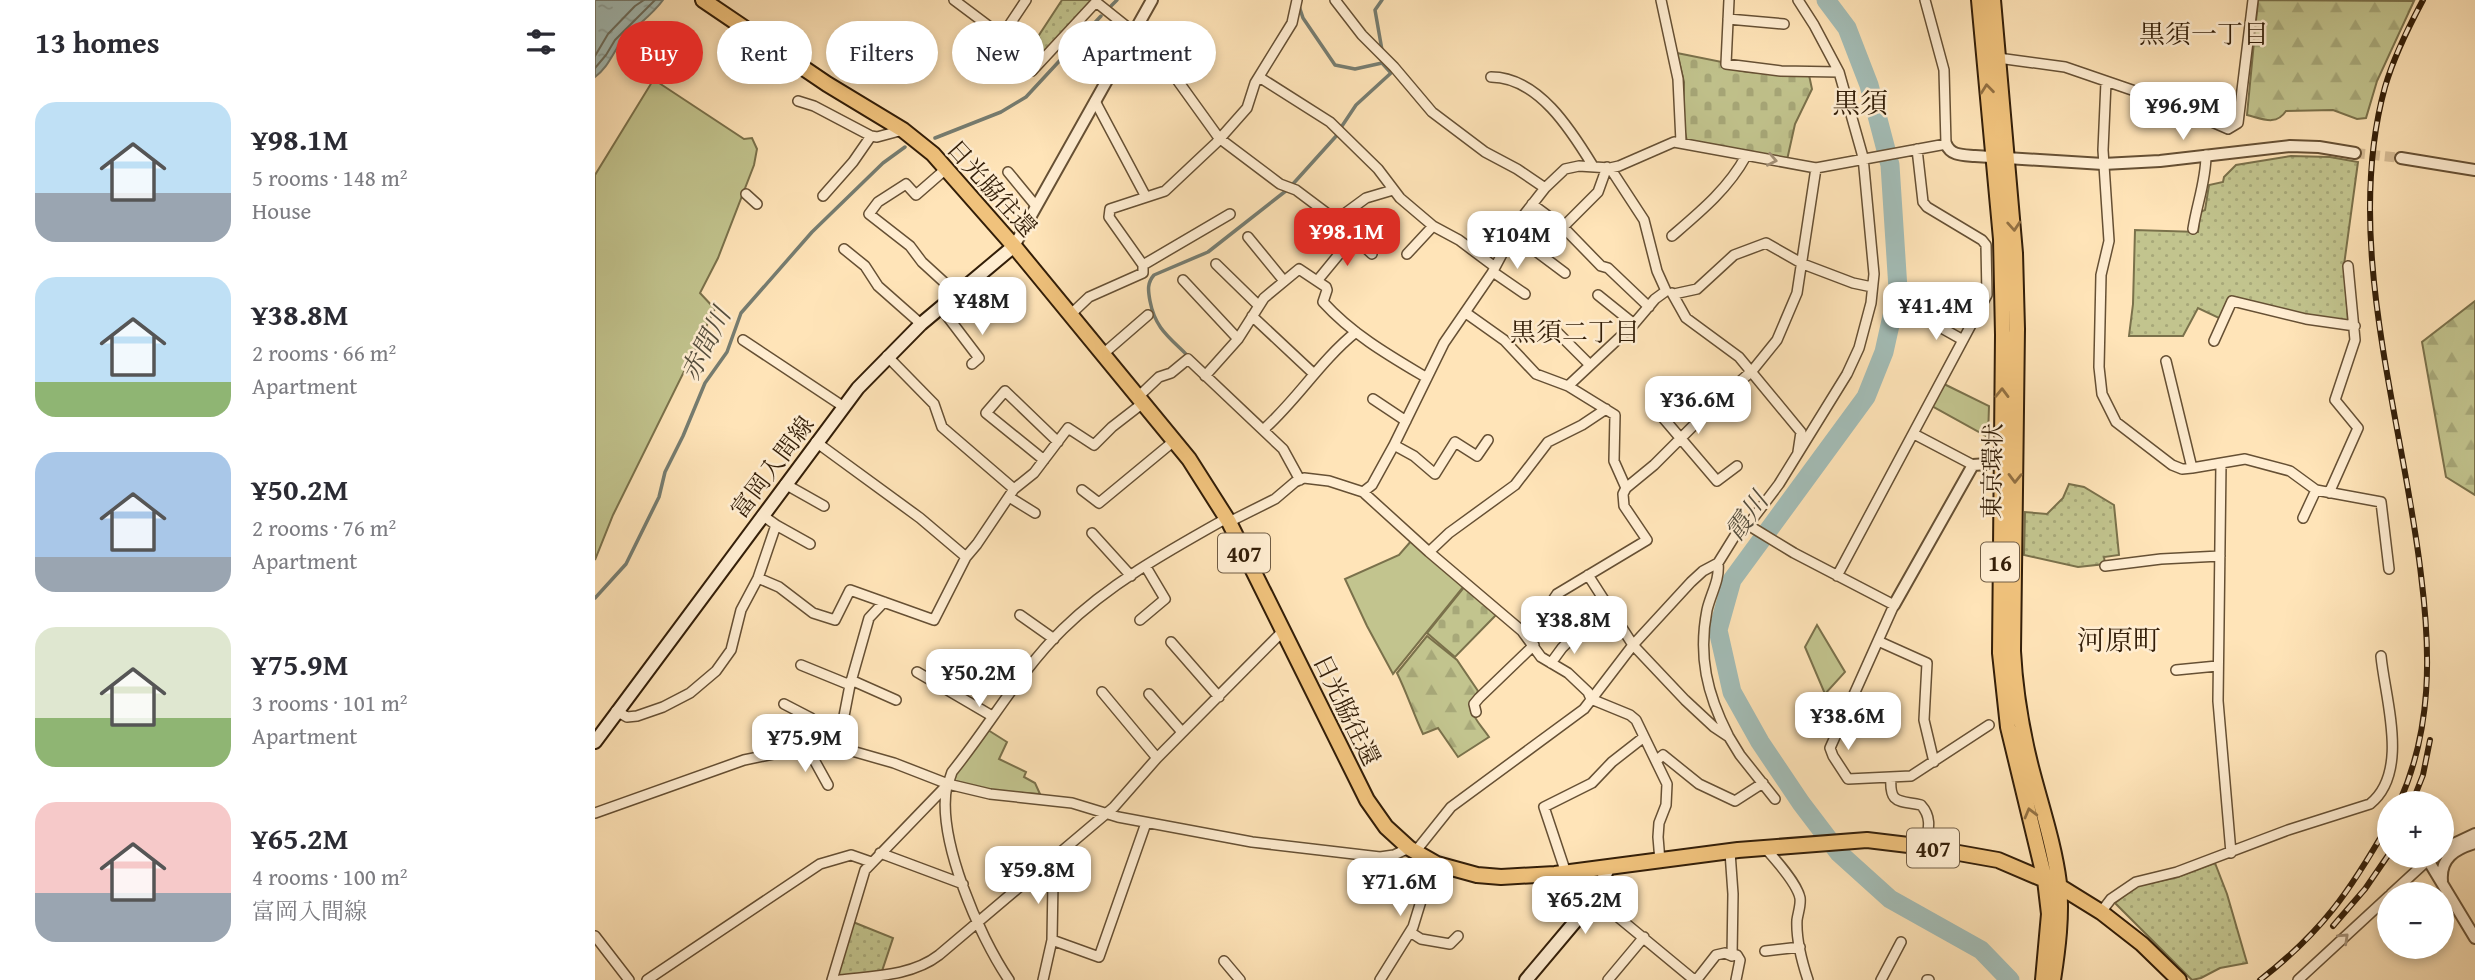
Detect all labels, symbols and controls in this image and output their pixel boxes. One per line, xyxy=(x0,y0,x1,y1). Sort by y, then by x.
district label: 黒須一丁目 xyxy=(2139,14,2269,53)
text: 13 homes xyxy=(35,20,160,64)
chip: Buy xyxy=(616,21,703,84)
chip: Rent xyxy=(717,21,812,84)
chip: Filters xyxy=(826,21,938,84)
chip: New xyxy=(952,21,1044,84)
chip: Apartment xyxy=(1058,21,1216,84)
icon: filters xyxy=(522,23,560,61)
district label: 黒須 xyxy=(1832,82,1888,123)
pin: ¥96.9M xyxy=(2126,82,2240,142)
one-way arrow xyxy=(1979,84,1994,95)
text: ¥96.9M xyxy=(2146,88,2220,121)
text: ¥98.1M xyxy=(252,117,348,161)
icon: home xyxy=(91,130,175,214)
street label: 日光脇往還 xyxy=(939,132,1045,244)
one-way arrow xyxy=(1766,152,1778,167)
text: 5 rooms · 148 m² xyxy=(252,161,407,194)
text: House xyxy=(252,194,311,227)
pin: ¥98.1M xyxy=(1290,208,1404,268)
pin: ¥104M xyxy=(1468,212,1566,271)
text: ¥98.1M xyxy=(1310,214,1384,247)
text: ¥104M xyxy=(1483,217,1551,250)
one-way arrow xyxy=(2006,221,2021,232)
pin: ¥48M xyxy=(941,278,1023,337)
pin: ¥41.4M xyxy=(1879,282,1993,342)
text: ¥48M xyxy=(954,283,1010,316)
text: ¥41.4M xyxy=(1899,288,1973,321)
text: ¥38.8M xyxy=(252,292,348,336)
water label: 赤間川 xyxy=(670,298,741,388)
icon: home xyxy=(91,305,175,389)
district label: 黒須二丁目 xyxy=(1510,312,1640,351)
text: 2 rooms · 66 m² xyxy=(252,336,396,369)
text: Apartment xyxy=(252,369,357,402)
pin: ¥36.6M xyxy=(1641,376,1755,436)
text: ¥36.6M xyxy=(1661,382,1735,415)
one-way arrow xyxy=(1994,387,2010,398)
street label: 富岡入間線 xyxy=(722,409,822,525)
street label: 東京環状 xyxy=(1974,423,2010,519)
text: ¥50.2M xyxy=(252,467,348,511)
one-way arrow xyxy=(2007,473,2023,484)
icon: home xyxy=(91,480,175,564)
water label: 霞川 xyxy=(1715,481,1779,549)
text: 2 rooms · 76 m² xyxy=(252,511,396,544)
road number: 407 xyxy=(1218,534,1270,572)
road number: 16 xyxy=(1981,542,2019,582)
text: Apartment xyxy=(252,544,357,577)
pin: ¥38.8M xyxy=(1517,596,1631,656)
text: ¥38.8M xyxy=(1537,602,1611,635)
district label: 河原町 xyxy=(2077,619,2161,660)
text: ¥75.9M xyxy=(252,642,348,686)
street label: 日光脇往還 xyxy=(1305,648,1389,772)
pin: ¥50.2M xyxy=(922,650,1036,709)
icon: home xyxy=(91,655,175,739)
text: ¥50.2M xyxy=(942,655,1016,688)
text: 3 rooms · 101 m² xyxy=(252,686,407,719)
pin: ¥38.6M xyxy=(1791,692,1905,752)
text: ¥38.6M xyxy=(1811,698,1885,731)
pin: ¥75.9M xyxy=(748,714,862,774)
text: Apartment xyxy=(252,719,357,752)
text: ¥75.9M xyxy=(768,720,842,753)
map controls xyxy=(2377,791,2454,959)
button: + xyxy=(2377,791,2454,868)
one-way arrow xyxy=(2023,808,2038,820)
text: ¥65.2M xyxy=(252,816,348,860)
road number: 407 xyxy=(1907,828,1959,868)
icon: home xyxy=(91,830,175,914)
pin: ¥59.8M xyxy=(981,846,1095,906)
text: ¥59.8M xyxy=(1001,852,1075,885)
pin: ¥71.6M xyxy=(1343,858,1457,918)
text: 4 rooms · 100 m² xyxy=(252,860,407,893)
text: ¥71.6M xyxy=(1363,864,1437,897)
pin: ¥65.2M xyxy=(1528,876,1642,936)
text: ¥65.2M xyxy=(1548,882,1622,915)
button: − xyxy=(2377,882,2454,959)
text: 富岡入間線 xyxy=(252,894,367,927)
one-way arrow xyxy=(2336,934,2349,947)

